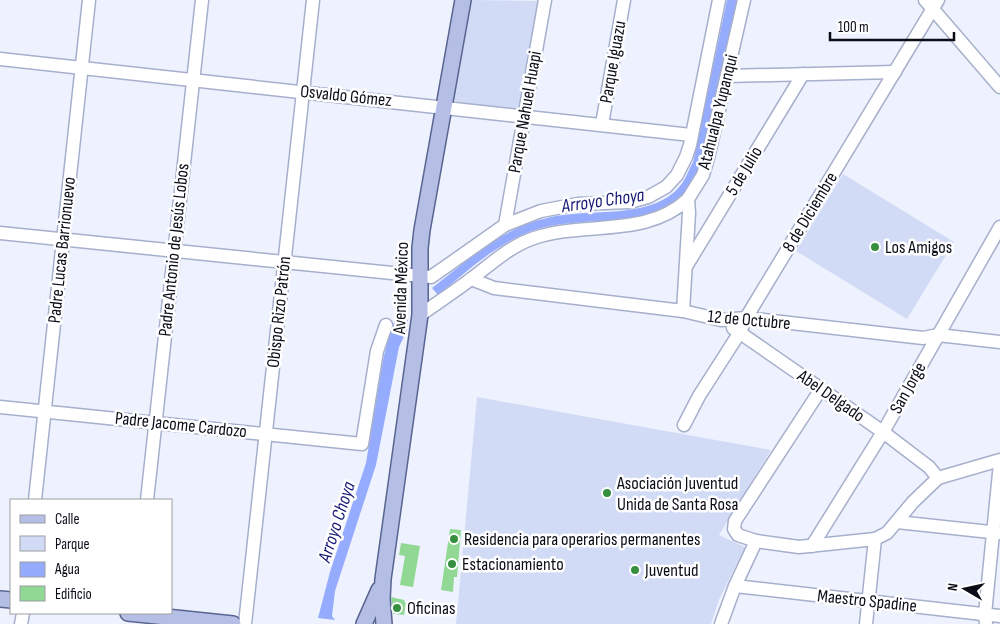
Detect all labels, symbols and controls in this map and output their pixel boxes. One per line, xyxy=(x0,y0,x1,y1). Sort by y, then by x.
scale bar xyxy=(830,10,954,42)
text: 100 m xyxy=(838,18,869,37)
street label: Parque Iguazu xyxy=(595,19,631,105)
street label: Parque Nahuel Huapi xyxy=(504,49,546,175)
street label: Atahualpa Yupanqui xyxy=(693,52,742,173)
street label: Osvaldo Gómez xyxy=(299,81,393,111)
street label: 5 de Julio xyxy=(721,143,767,199)
street label: Padre Antonio de Jesús Lobos xyxy=(154,162,194,338)
street label: 8 de Diciembre xyxy=(778,168,842,256)
street label: Padre Lucas Barrionuevo xyxy=(44,176,80,324)
water label: Arroyo Choya xyxy=(559,184,646,218)
place label: Los Amigos xyxy=(885,237,952,258)
street label: Avenida México xyxy=(389,241,413,336)
marker: Los Amigos xyxy=(869,241,881,253)
street label: Obispo Rizo Patrón xyxy=(263,255,295,369)
street label: 12 de Octubre xyxy=(707,306,791,334)
street label: San Jorge xyxy=(885,359,931,417)
street label: Abel Delgado xyxy=(793,365,869,427)
street label: Padre Jacome Cardozo xyxy=(114,408,248,442)
place label: Asociación Juventud Unida de Santa Rosa xyxy=(616,473,738,515)
water label: Arroyo Choya xyxy=(313,479,361,566)
marker: Asociación Juventud Unida de Santa Rosa xyxy=(601,487,613,499)
legend xyxy=(10,499,172,614)
text: Calle xyxy=(55,510,79,529)
place label: Residencia para operarios permanentes xyxy=(464,529,700,550)
marker: Residencia para operarios permanentes xyxy=(448,533,460,545)
text: Parque xyxy=(55,535,90,554)
place label: Estacionamiento xyxy=(462,554,564,575)
marker: Estacionamiento xyxy=(446,558,458,570)
text: Agua xyxy=(54,560,80,579)
place label: Juventud xyxy=(644,560,699,581)
marker: Juventud xyxy=(629,564,641,576)
north arrow xyxy=(940,564,990,614)
text: N xyxy=(944,582,962,592)
text: Edificio xyxy=(55,585,92,604)
street label: Maestro Spadine xyxy=(816,585,918,617)
place label: Oficinas xyxy=(407,598,455,619)
marker: Oficinas xyxy=(391,602,403,614)

